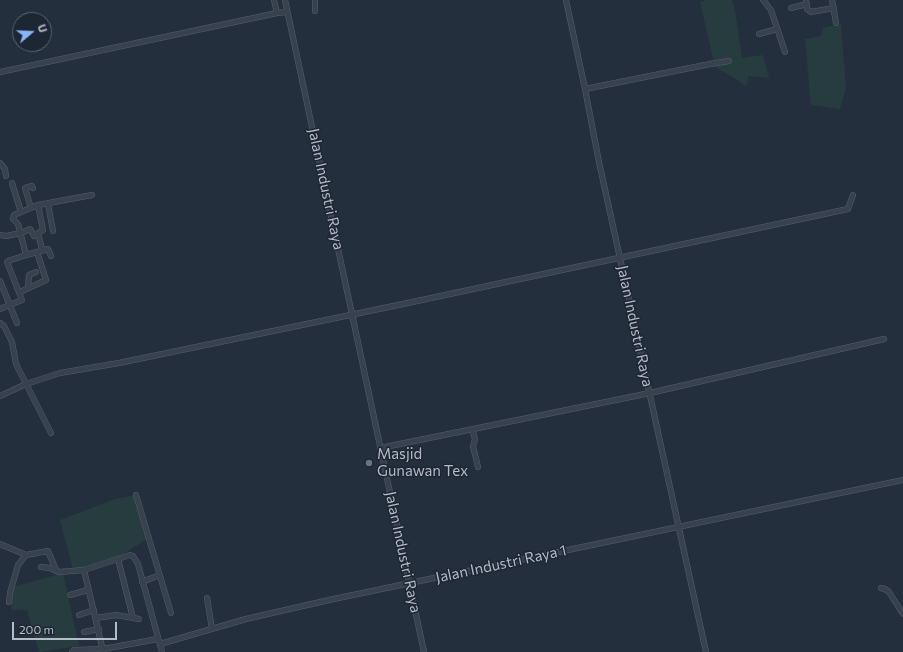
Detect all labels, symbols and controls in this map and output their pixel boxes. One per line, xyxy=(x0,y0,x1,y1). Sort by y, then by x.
north arrow xyxy=(12,12,52,52)
text: U xyxy=(35,22,50,34)
street label: Jalan Industri Raya xyxy=(304,127,348,251)
street label: Jalan Industri Raya xyxy=(613,264,657,388)
place label: Masjid Gunawan Tex xyxy=(377,445,468,480)
marker: Masjid Gunawan Tex xyxy=(364,458,374,468)
street label: Jalan Industri Raya xyxy=(381,490,425,614)
street label: Jalan Industri Raya 1 xyxy=(434,541,568,587)
scale bar xyxy=(14,614,119,640)
text: 200 m xyxy=(19,622,54,636)

